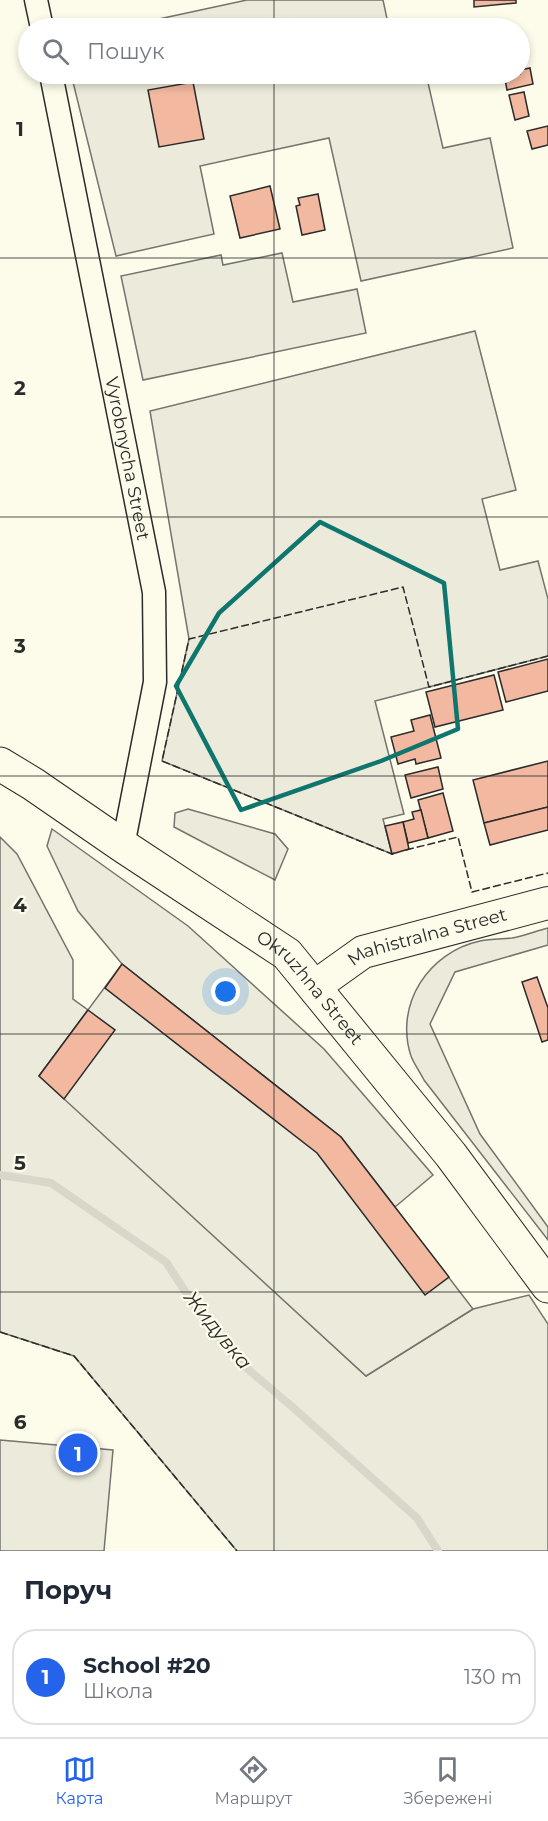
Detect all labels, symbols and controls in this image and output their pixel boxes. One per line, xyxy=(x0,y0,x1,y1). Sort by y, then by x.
search box xyxy=(18,18,530,84)
icon: search xyxy=(39,35,72,68)
text: Пошук xyxy=(87,38,165,65)
text: 1 xyxy=(16,117,24,141)
street label: Vyrobnycha Street xyxy=(100,375,154,542)
text: 2 xyxy=(14,376,26,400)
text: 3 xyxy=(13,634,26,658)
text: 4 xyxy=(13,893,27,917)
street label: Mahistralna Street xyxy=(343,903,509,971)
street label: Okruzhna Street xyxy=(252,926,368,1049)
your location xyxy=(211,977,240,1006)
text: 5 xyxy=(14,1151,26,1175)
water label: Жидувка xyxy=(178,1285,257,1374)
text: 6 xyxy=(14,1410,27,1434)
pin: 1 xyxy=(58,1430,98,1476)
text: Поруч xyxy=(24,1574,112,1606)
text: School #20 xyxy=(83,1652,211,1679)
text: 1 xyxy=(42,1665,49,1689)
text: 130 m xyxy=(464,1665,522,1689)
text: Школа xyxy=(83,1679,153,1703)
tab: Карта xyxy=(56,1753,103,1808)
tab: Маршрут xyxy=(215,1753,292,1808)
tab: Збережені xyxy=(403,1753,492,1808)

